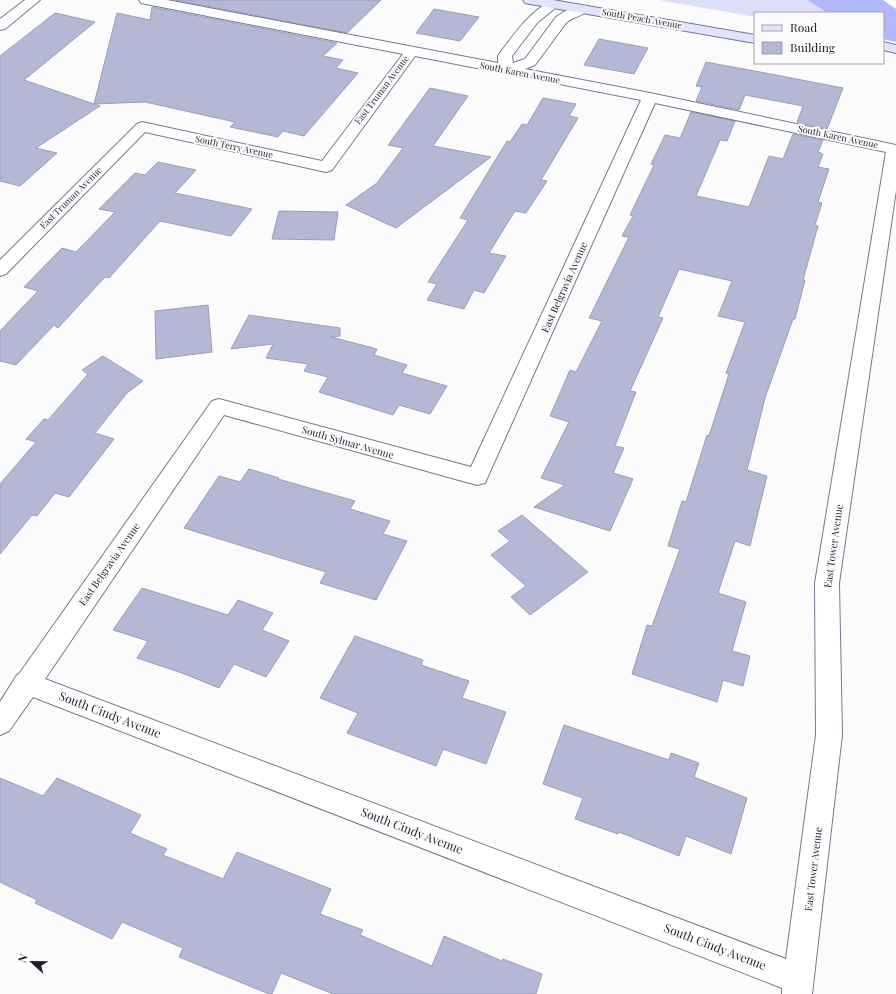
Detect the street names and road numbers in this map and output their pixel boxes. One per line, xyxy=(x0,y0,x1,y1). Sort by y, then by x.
street label: South Peach Avenue xyxy=(601,5,684,31)
street label: East Truman Avenue xyxy=(351,52,411,126)
street label: South Karen Avenue xyxy=(479,58,562,86)
street label: South Karen Avenue xyxy=(797,122,880,150)
street label: South Terry Avenue xyxy=(194,132,275,160)
street label: East Truman Avenue xyxy=(37,163,104,231)
street label: East Belgravia Avenue xyxy=(538,239,590,335)
street label: South Sylmar Avenue xyxy=(300,422,396,462)
street label: East Tower Avenue xyxy=(820,503,846,589)
street label: East Belgravia Avenue xyxy=(75,520,143,608)
street label: South Cindy Avenue xyxy=(57,687,164,741)
street label: South Cindy Avenue xyxy=(359,803,466,857)
street label: East Tower Avenue xyxy=(801,826,825,912)
street label: South Cindy Avenue xyxy=(662,919,769,973)

